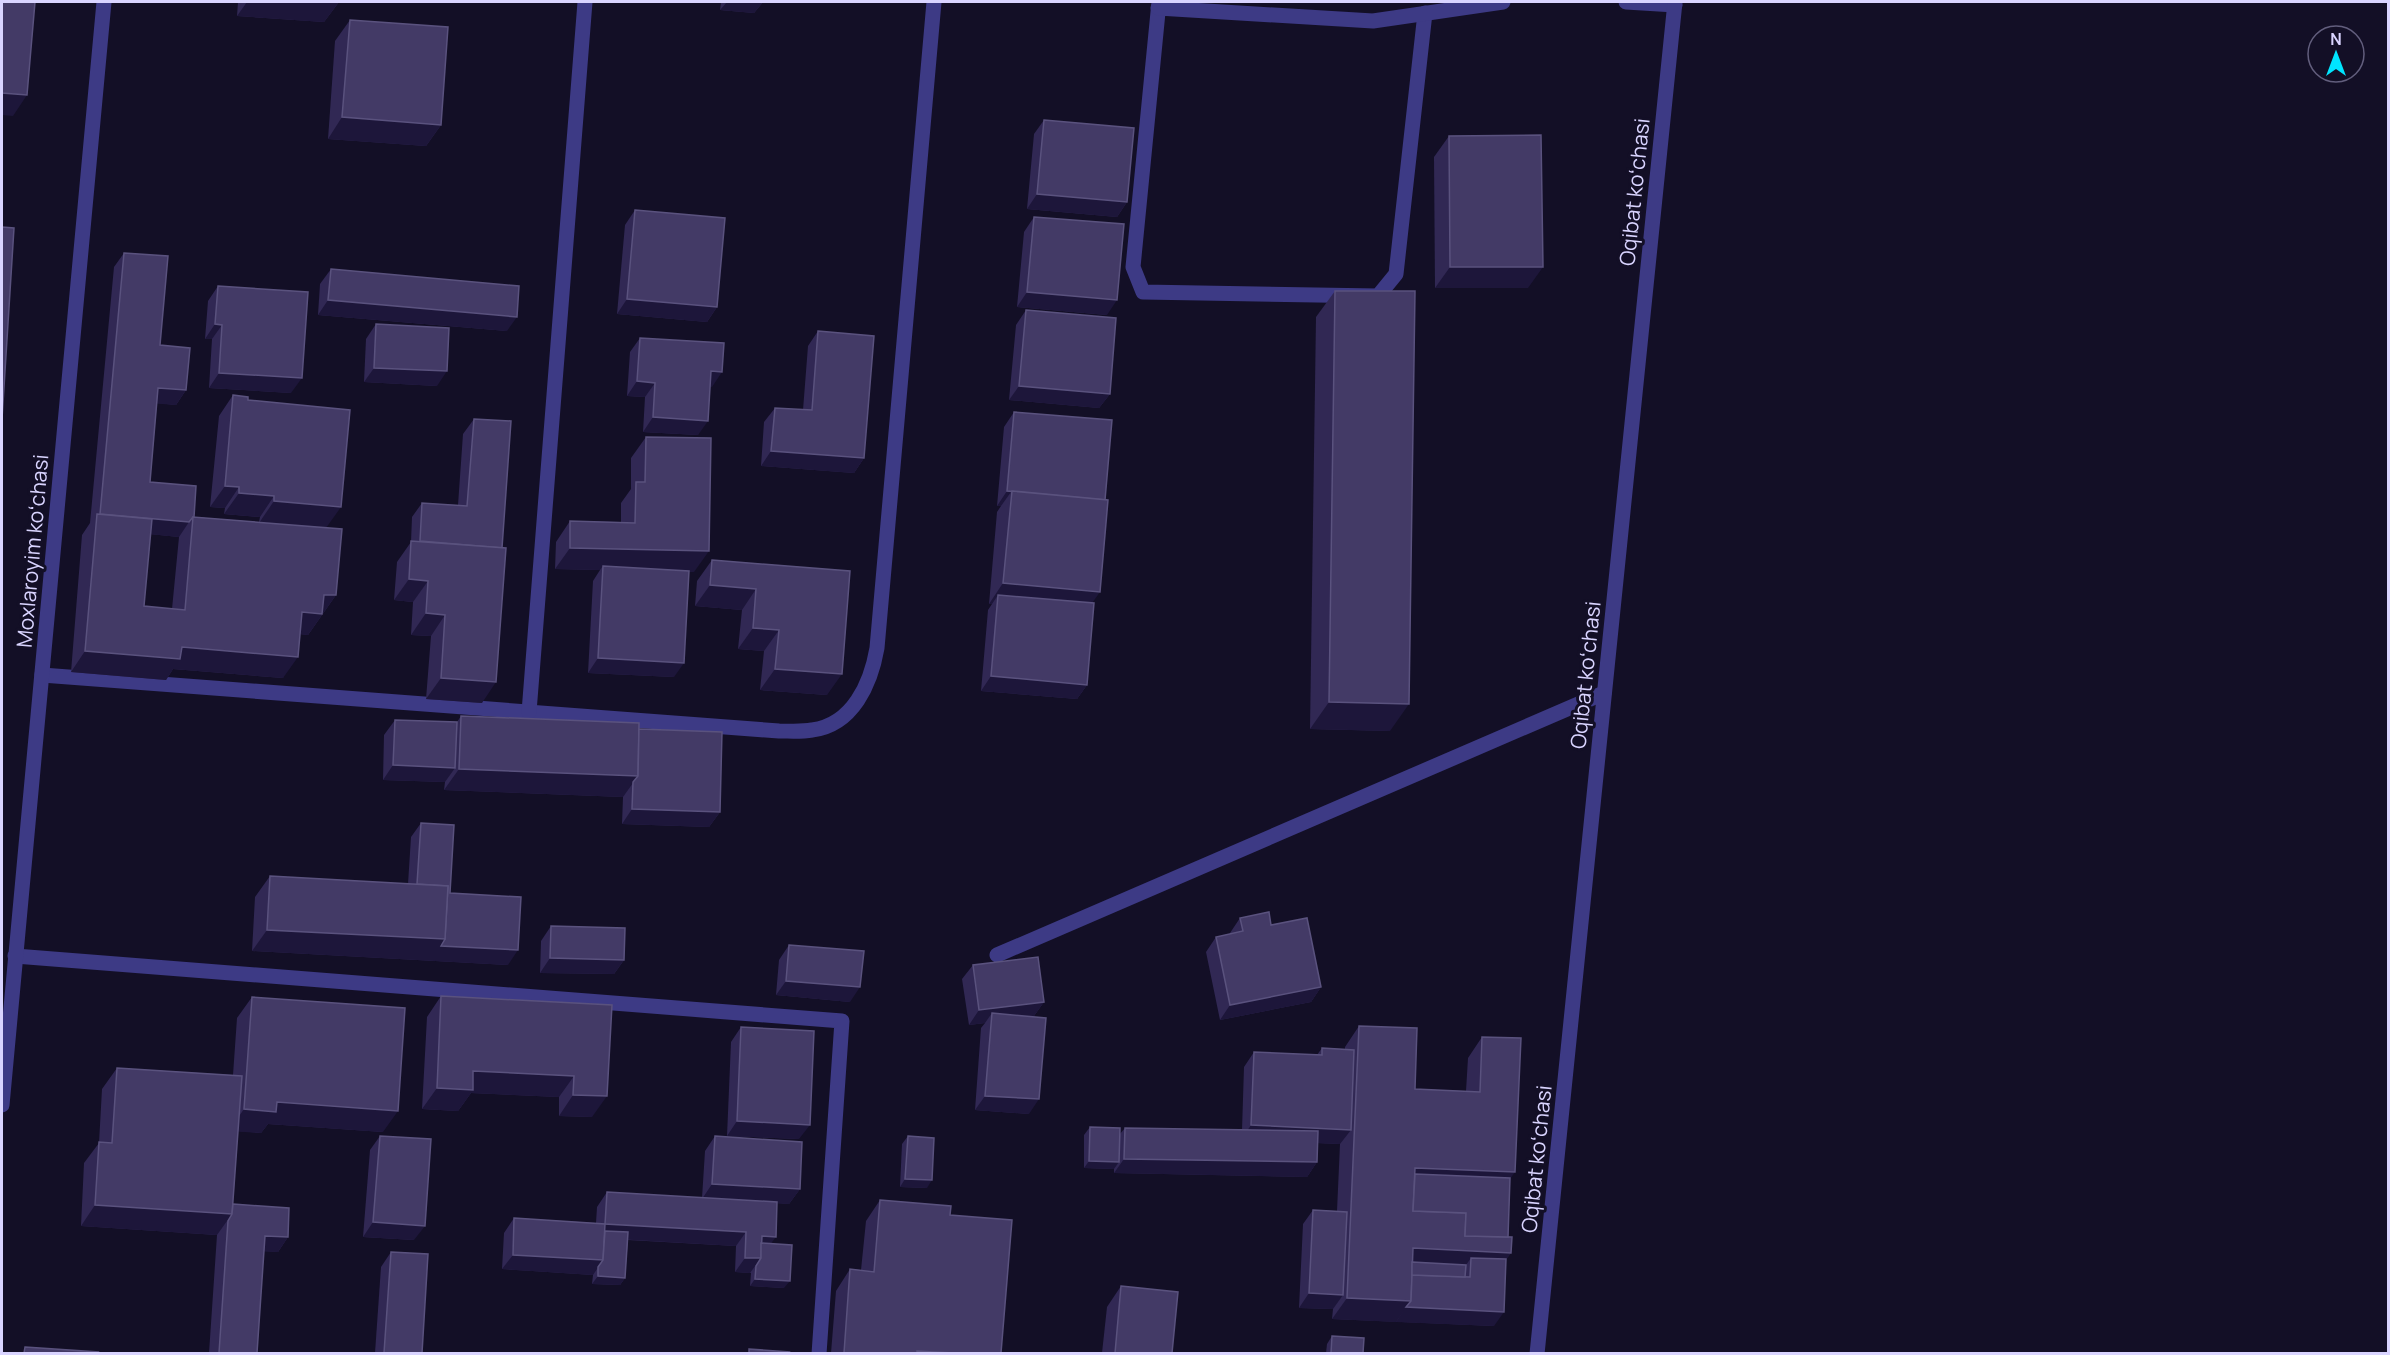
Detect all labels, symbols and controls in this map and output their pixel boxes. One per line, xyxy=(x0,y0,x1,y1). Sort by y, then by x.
north arrow xyxy=(2306,24,2366,84)
text: N xyxy=(2330,28,2342,50)
street label: Oqibat koʻchasi xyxy=(1612,117,1656,267)
street label: Moxlaroyim koʻchasi xyxy=(10,453,54,649)
street label: Oqibat koʻchasi xyxy=(1563,600,1607,750)
street label: Oqibat koʻchasi xyxy=(1514,1084,1558,1234)

